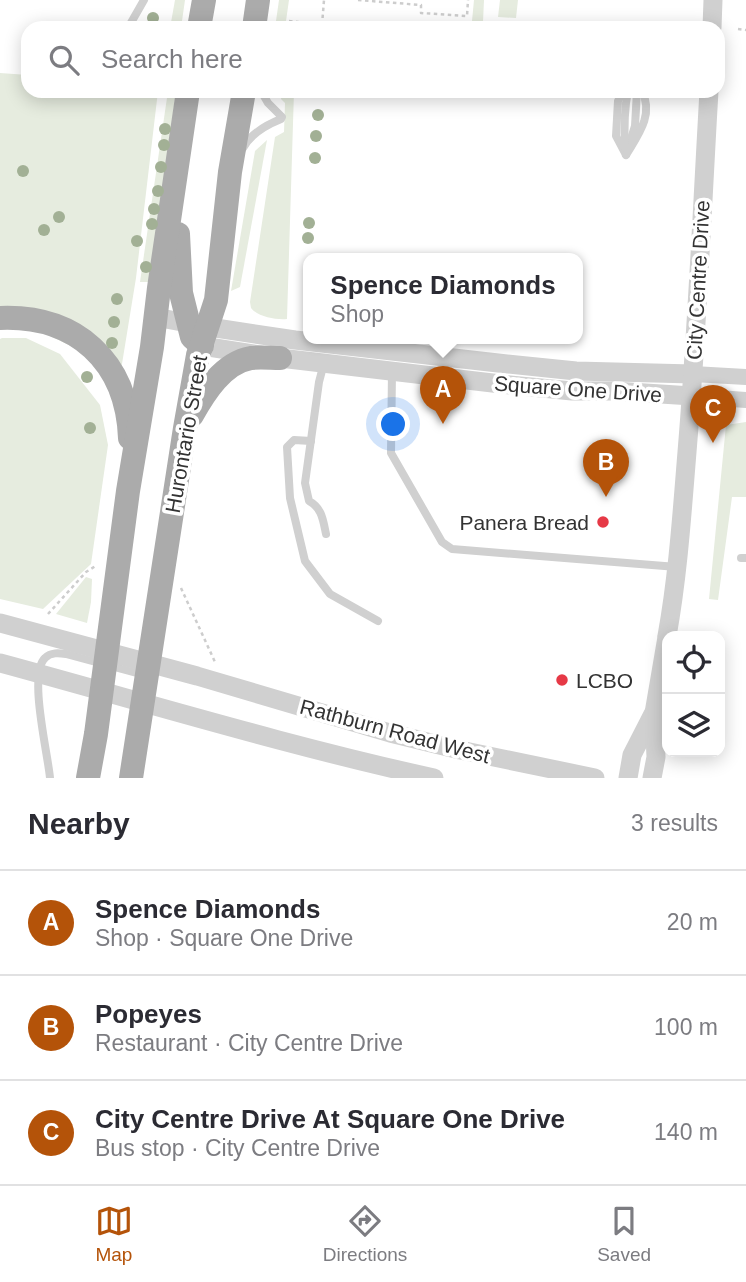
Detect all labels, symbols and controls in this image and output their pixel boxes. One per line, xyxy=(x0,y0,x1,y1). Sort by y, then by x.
search box xyxy=(21,21,725,98)
icon: search xyxy=(45,41,83,79)
text: Search here xyxy=(101,44,243,74)
street label: City Centre Drive xyxy=(682,200,714,360)
popup xyxy=(303,253,583,344)
text: Spence Diamonds xyxy=(330,270,556,300)
text: Shop xyxy=(330,301,384,327)
street label: Hurontario Street xyxy=(161,353,211,515)
pin: A xyxy=(420,366,466,424)
street label: Square One Drive xyxy=(493,372,663,406)
pin: C xyxy=(690,385,736,443)
your location xyxy=(376,407,410,441)
pin: B xyxy=(583,439,629,497)
place label: Panera Bread xyxy=(459,511,589,534)
marker: Panera Bread xyxy=(595,514,611,530)
map controls xyxy=(662,631,725,757)
button: locate xyxy=(662,631,725,694)
place label: LCBO xyxy=(576,669,633,692)
marker: LCBO xyxy=(554,672,570,688)
button: layers xyxy=(662,694,725,757)
street label: Rathburn Road West xyxy=(297,695,493,767)
text: Nearby xyxy=(28,807,130,840)
text: 3 results xyxy=(631,810,718,836)
text: Spence Diamonds xyxy=(95,894,320,924)
text: A xyxy=(43,909,59,935)
text: 20 m xyxy=(667,909,718,935)
text: Shop · Square One Drive xyxy=(95,925,353,951)
text: Popeyes xyxy=(95,999,202,1029)
text: B xyxy=(43,1014,59,1040)
text: 100 m xyxy=(654,1014,718,1040)
text: Restaurant · City Centre Drive xyxy=(95,1030,403,1056)
text: City Centre Drive At Square One Drive xyxy=(95,1104,565,1134)
text: C xyxy=(43,1119,59,1145)
text: 140 m xyxy=(654,1119,718,1145)
text: Bus stop · City Centre Drive xyxy=(95,1135,380,1161)
tab: Map xyxy=(95,1202,133,1266)
tab: Directions xyxy=(323,1202,407,1266)
tab: Saved xyxy=(597,1202,651,1266)

